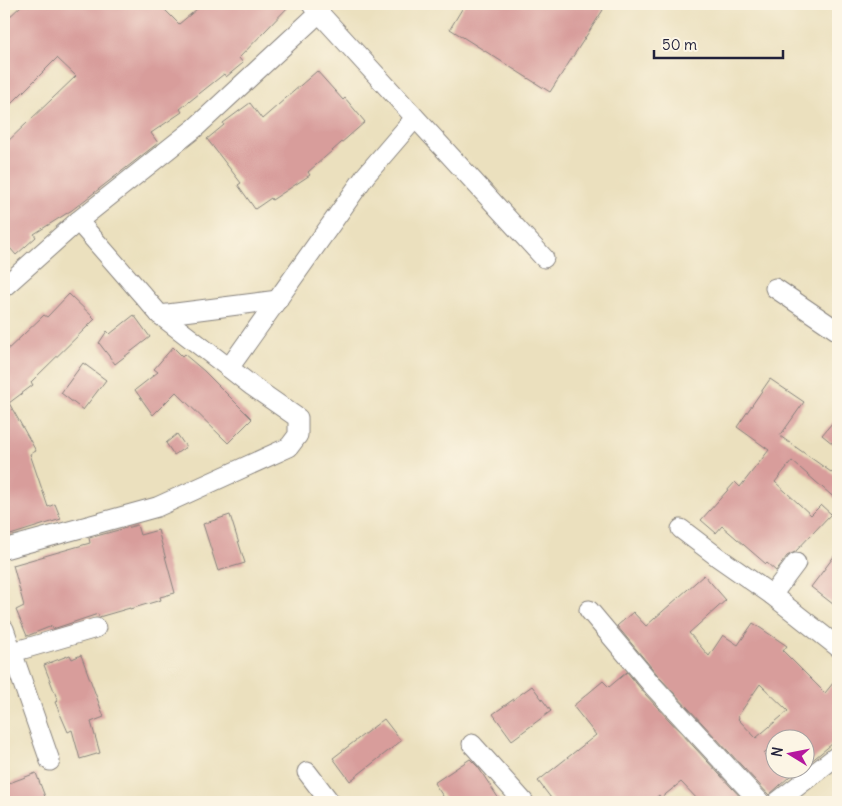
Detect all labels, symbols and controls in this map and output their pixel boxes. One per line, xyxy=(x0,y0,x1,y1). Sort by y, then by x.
scale bar xyxy=(654,28,783,60)
text: 50 m xyxy=(662,35,697,54)
north arrow xyxy=(764,728,814,778)
text: N xyxy=(767,745,787,758)

